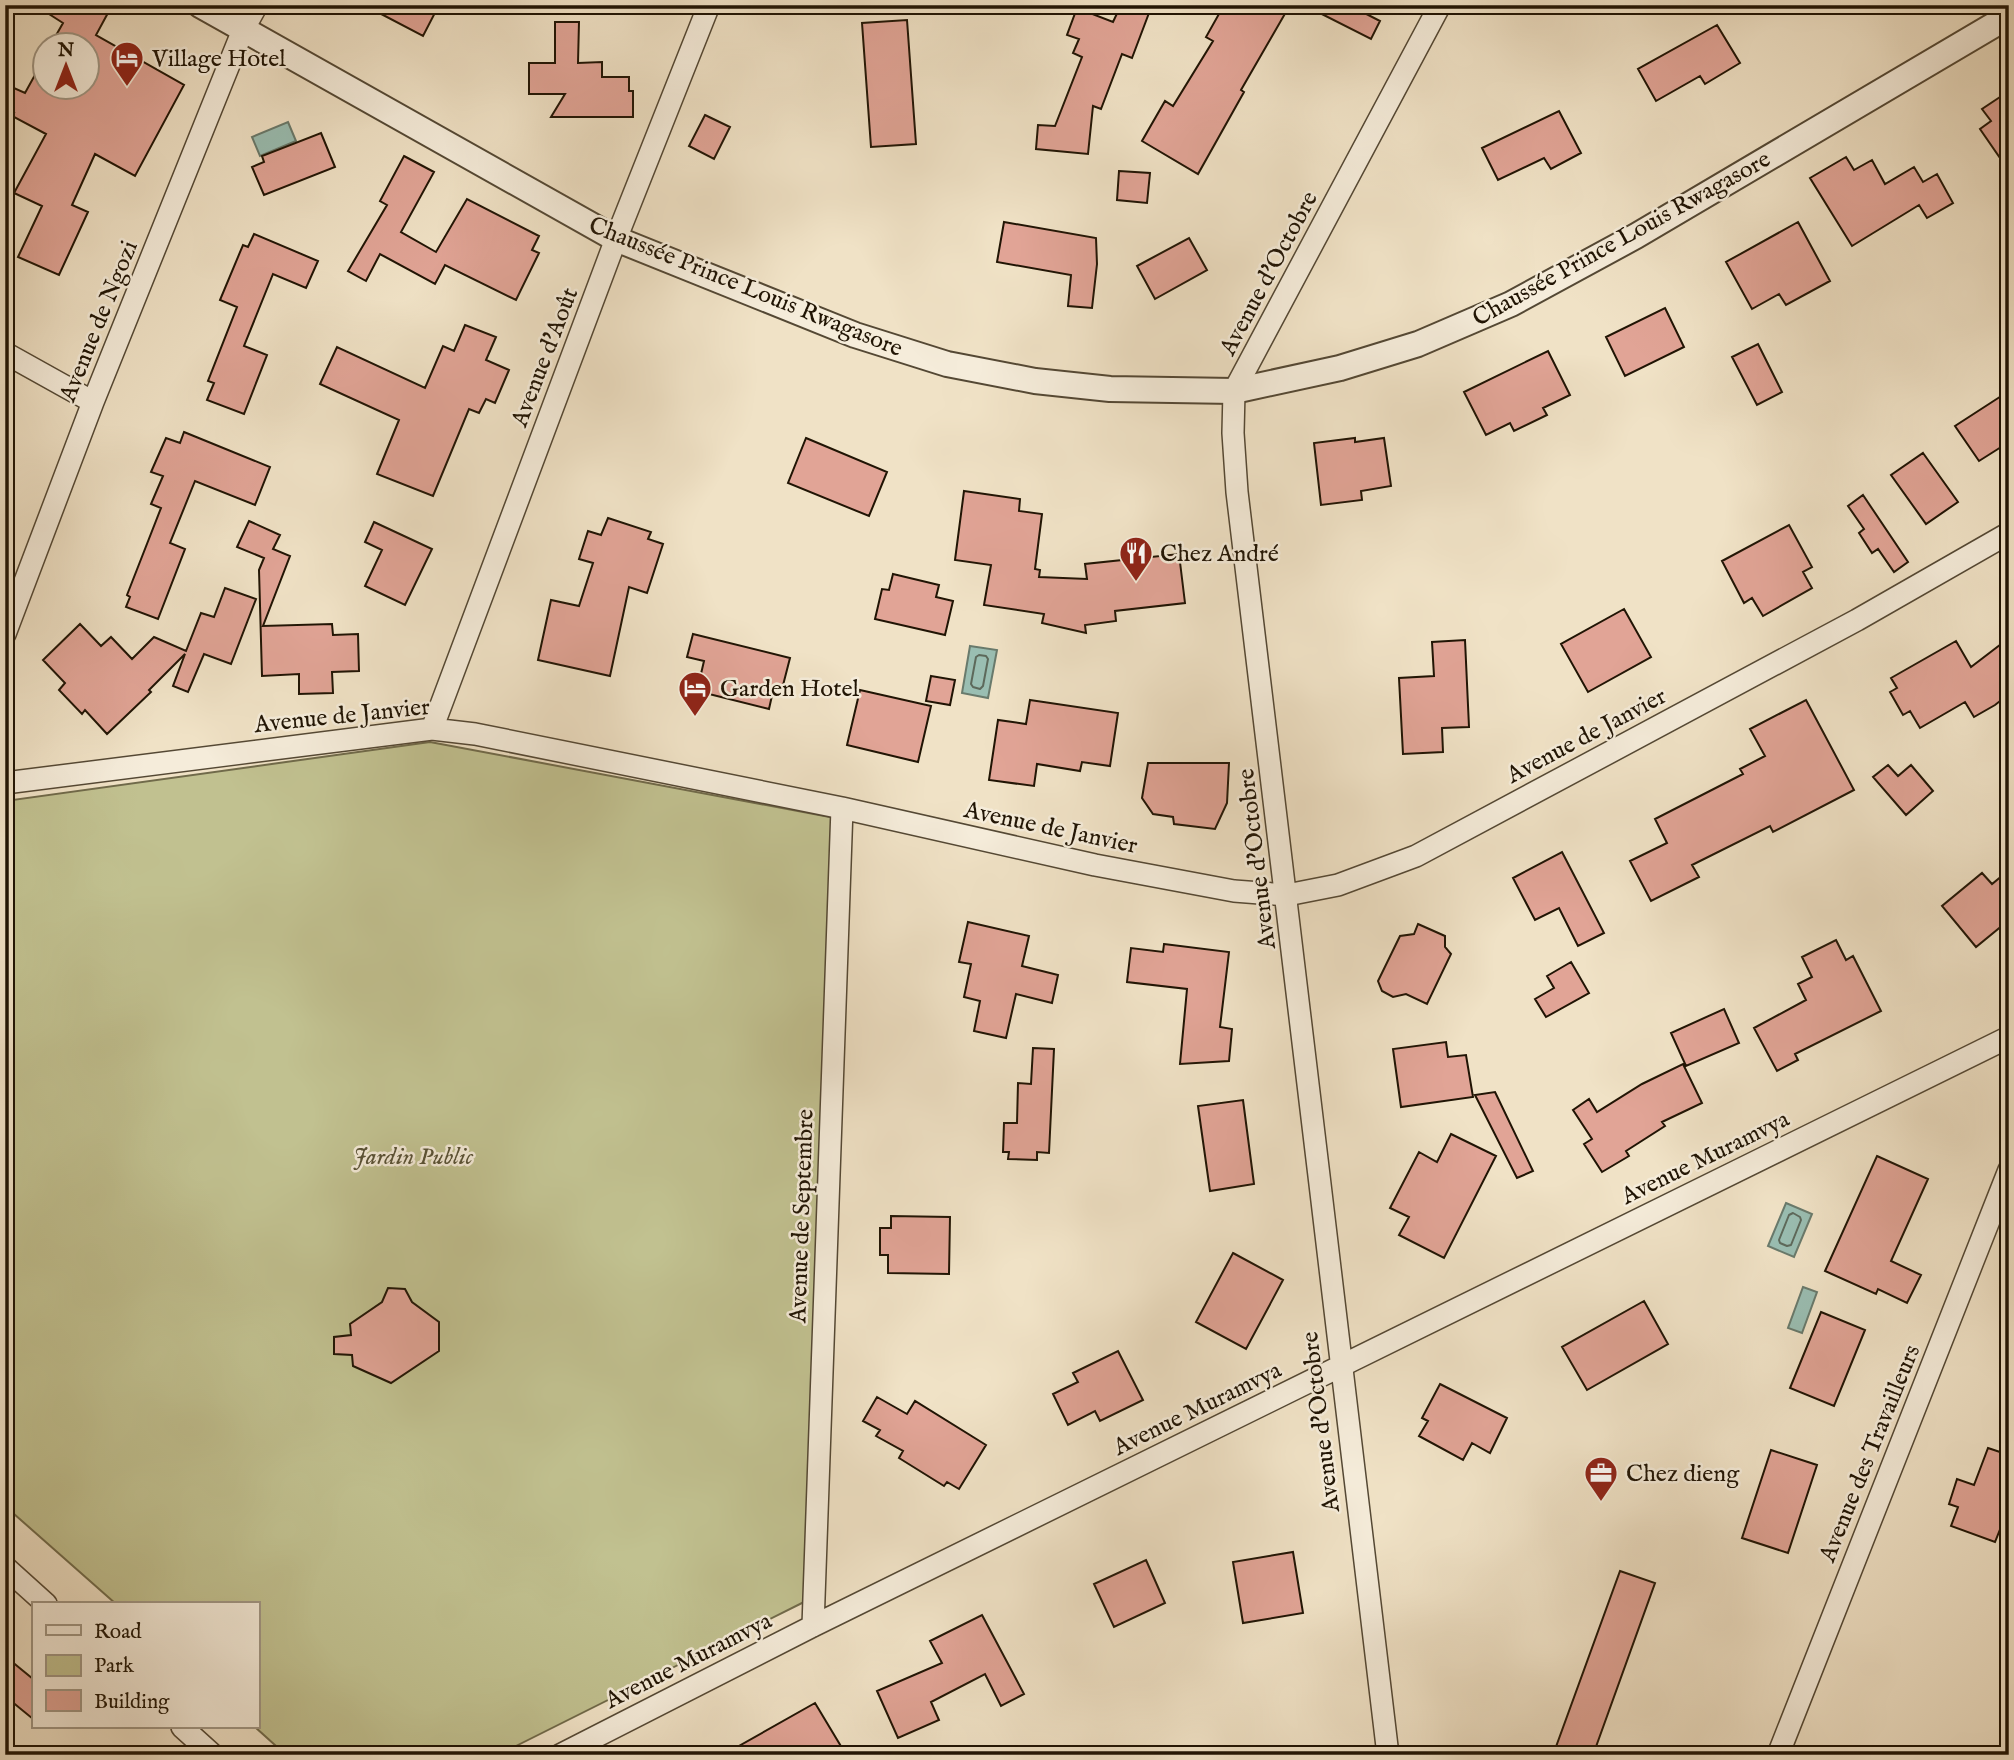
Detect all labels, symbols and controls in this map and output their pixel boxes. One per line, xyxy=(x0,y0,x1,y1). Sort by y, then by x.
north arrow xyxy=(32,32,102,102)
text: N xyxy=(57,39,75,63)
hotel icon: Village Hotel xyxy=(108,39,146,88)
place label: Village Hotel xyxy=(151,44,286,75)
street label: Chaussée Prince Louis Rwagasore xyxy=(1467,144,1776,334)
street label: Avenue d'Octobre xyxy=(1212,186,1326,362)
street label: Chaussée Prince Louis Rwagasore xyxy=(584,210,907,365)
street label: Avenue de Ngozi xyxy=(53,236,146,408)
street label: Avenue d'Août xyxy=(504,283,586,433)
restaurant icon: Chez André xyxy=(1117,534,1155,583)
place label: Chez André xyxy=(1160,539,1279,570)
hotel icon: Garden Hotel xyxy=(676,669,714,718)
place label: Garden Hotel xyxy=(720,674,860,705)
street label: Avenue de Janvier xyxy=(1501,681,1672,792)
street label: Avenue de Janvier xyxy=(252,692,432,741)
street label: Avenue d'Octobre xyxy=(1231,767,1284,952)
street label: Avenue de Janvier xyxy=(960,795,1140,862)
street label: Avenue Muramvya xyxy=(1616,1104,1795,1213)
street label: Avenue de Septembre xyxy=(783,1108,822,1325)
park label: Jardin Public xyxy=(353,1142,474,1173)
street label: Avenue d'Octobre xyxy=(1295,1330,1348,1515)
street label: Avenue des Travailleurs xyxy=(1812,1340,1928,1568)
street label: Avenue Muramvya xyxy=(1108,1355,1287,1464)
office icon: Chez dieng xyxy=(1582,1454,1620,1503)
place label: Chez dieng xyxy=(1626,1459,1740,1490)
legend xyxy=(32,1602,259,1728)
street label: Avenue Muramvya xyxy=(599,1606,778,1717)
text: Road xyxy=(94,1619,142,1646)
text: Park xyxy=(94,1653,135,1680)
text: Building xyxy=(94,1689,170,1716)

